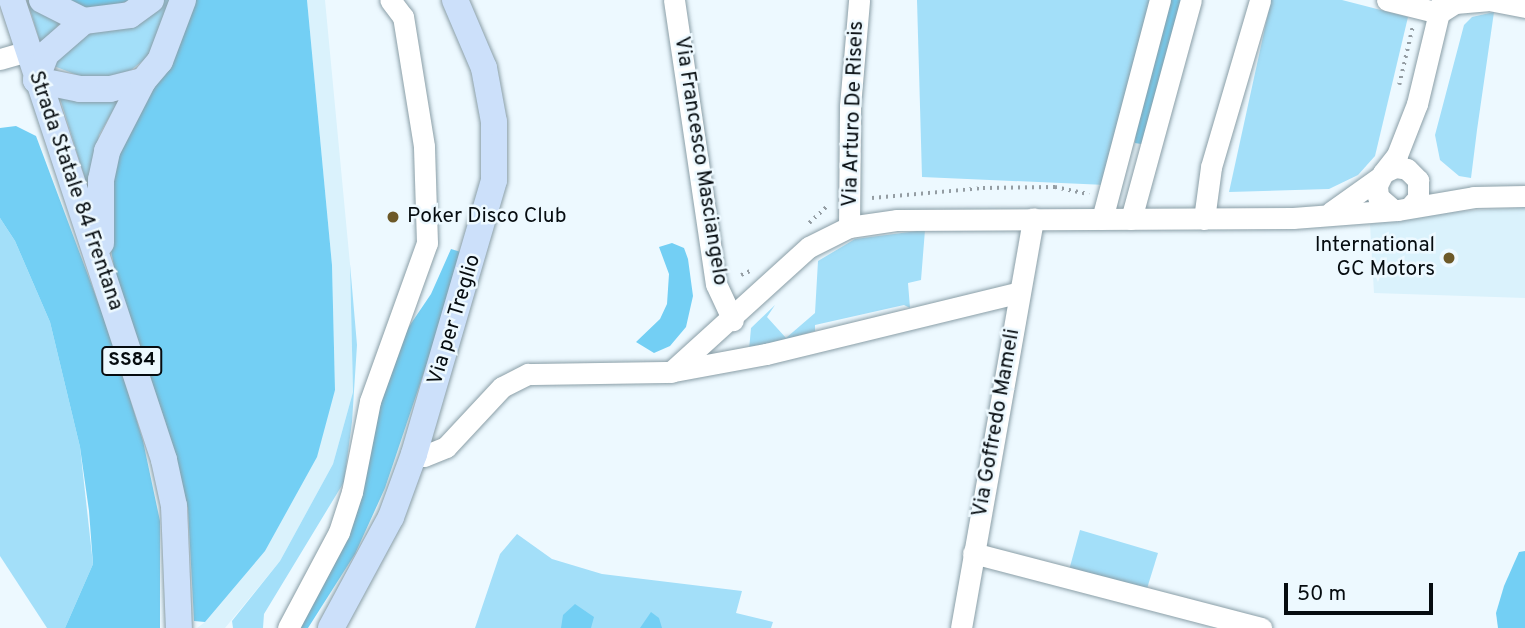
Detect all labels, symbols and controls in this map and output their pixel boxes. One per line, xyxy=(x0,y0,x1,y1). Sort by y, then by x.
street label: Via Arturo De Riseis xyxy=(838,20,870,208)
street label: Via Francesco Masciangelo xyxy=(668,35,732,287)
street label: Strada Statale 84 Frentana xyxy=(22,68,128,314)
place label: Poker Disco Club xyxy=(407,204,566,230)
marker: Poker Disco Club xyxy=(385,209,401,225)
place label: International GC Motors xyxy=(1315,233,1435,283)
marker: International GC Motors xyxy=(1441,250,1457,266)
street label: Via per Treglio xyxy=(423,251,487,389)
street label: Via Goffredo Mameli xyxy=(968,327,1026,519)
road number: SS84 xyxy=(100,346,164,376)
scale bar xyxy=(1287,568,1436,612)
text: 50 m xyxy=(1297,581,1346,608)

